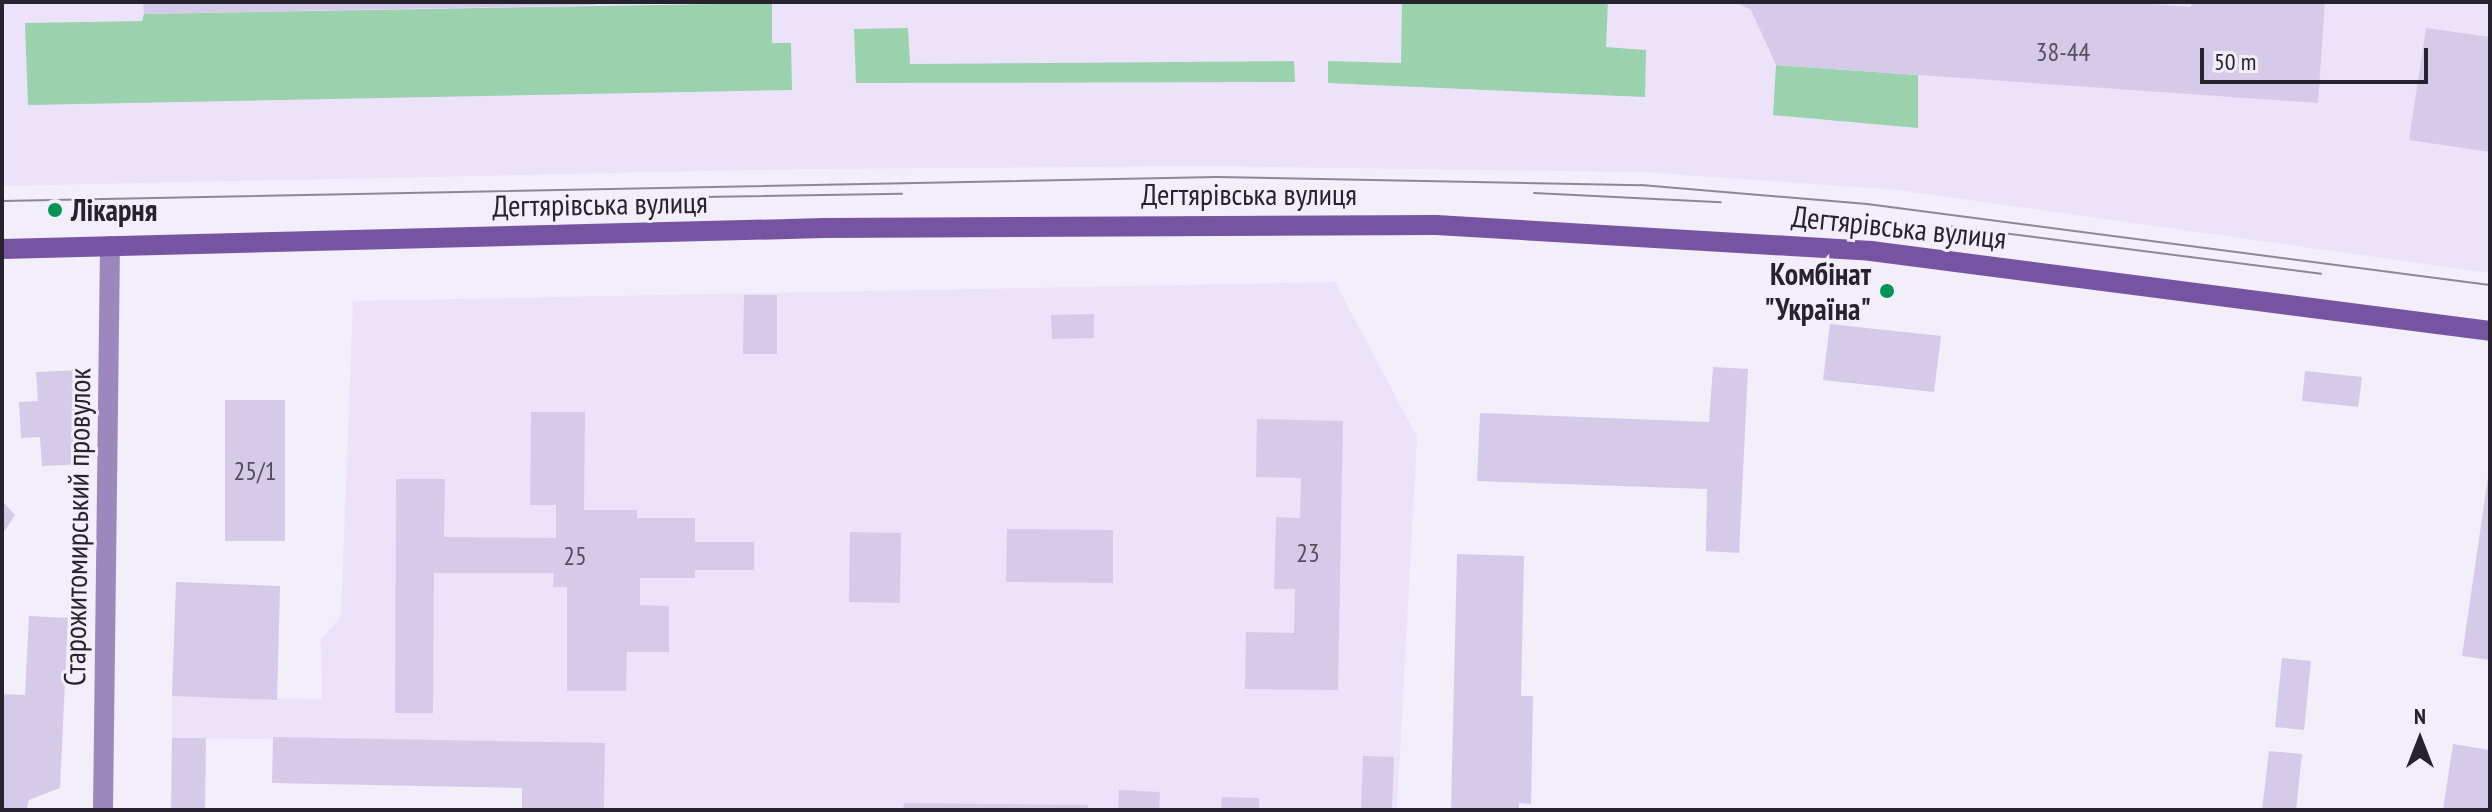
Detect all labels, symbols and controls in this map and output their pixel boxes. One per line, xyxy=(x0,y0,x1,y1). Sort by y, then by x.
scale bar xyxy=(2204,32,2432,82)
house number: 38-44 xyxy=(2036,36,2090,68)
text: 50 m xyxy=(2214,46,2256,77)
street label: Дегтярівська вулиця xyxy=(1141,176,1357,212)
street label: Дегтярівська вулиця xyxy=(492,184,708,224)
place label: Лікарня xyxy=(71,192,157,228)
street label: Дегтярівська вулиця xyxy=(1790,198,2008,256)
marker: Лікарня xyxy=(46,201,64,219)
place label: Комбінат "Україна" xyxy=(1764,256,1871,326)
marker: Комбінат "Україна" xyxy=(1878,282,1896,300)
street label: Старожитомирський провулок xyxy=(56,368,98,686)
house number: 25/1 xyxy=(234,455,276,487)
house number: 23 xyxy=(1296,537,1320,569)
house number: 25 xyxy=(563,540,587,572)
north arrow xyxy=(2380,700,2460,780)
text: N xyxy=(2414,702,2426,730)

